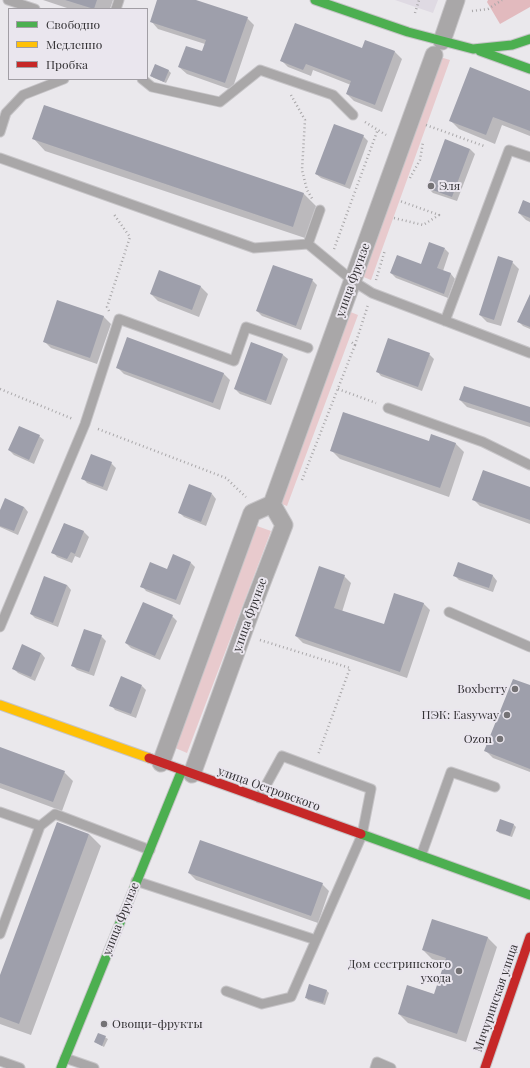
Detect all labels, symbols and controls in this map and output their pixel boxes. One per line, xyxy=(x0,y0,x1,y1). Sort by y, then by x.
legend xyxy=(8,8,148,80)
text: Свободно xyxy=(46,16,100,32)
text: Медленно xyxy=(46,36,102,52)
text: Пробка xyxy=(46,56,88,72)
place label: Эля xyxy=(439,179,460,193)
marker: Эля xyxy=(426,181,436,191)
street label: улица Фрунзе xyxy=(333,241,373,319)
street label: улица Фрунзе xyxy=(230,576,270,654)
place label: Boxberry xyxy=(457,682,507,696)
marker: Boxberry xyxy=(510,684,520,694)
place label: ПЭК: Easyway xyxy=(422,708,499,722)
marker: ПЭК: Easyway xyxy=(502,710,512,720)
place label: Ozon xyxy=(464,732,492,746)
marker: Ozon xyxy=(495,734,505,744)
street label: улица Островского xyxy=(216,764,322,814)
street label: улица Фрунзе xyxy=(100,880,142,958)
street label: Мичуринская улица xyxy=(471,942,521,1054)
place label: Дом сестринского ухода xyxy=(348,957,451,985)
marker: Дом сестринского ухода xyxy=(454,966,464,976)
place label: Овощи-фрукты xyxy=(112,1017,203,1031)
marker: Овощи-фрукты xyxy=(99,1019,109,1029)

